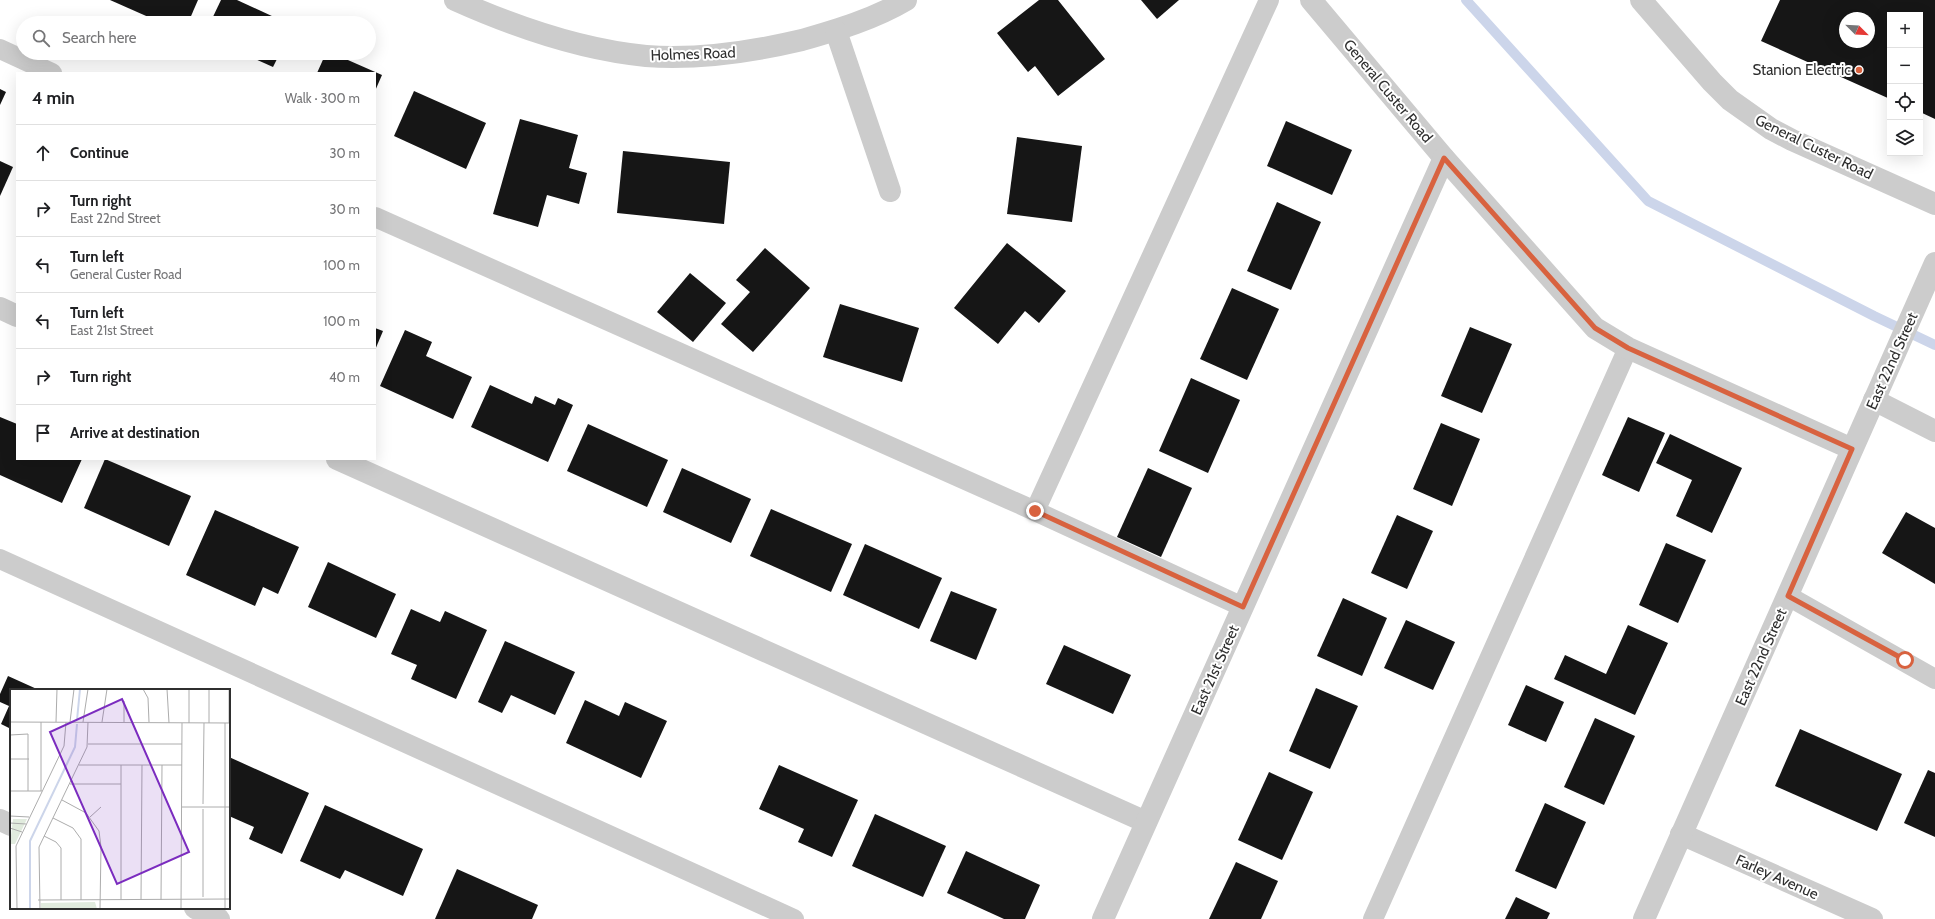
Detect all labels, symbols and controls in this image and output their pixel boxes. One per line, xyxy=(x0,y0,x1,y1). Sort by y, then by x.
north arrow xyxy=(1839,12,1875,48)
map controls xyxy=(1887,12,1923,156)
button: + xyxy=(1887,12,1923,48)
search box xyxy=(16,16,376,60)
icon: search xyxy=(30,27,52,49)
text: Search here xyxy=(62,29,137,47)
street label: General Custer Road xyxy=(1340,36,1436,146)
street label: Holmes Road xyxy=(650,44,736,64)
button: − xyxy=(1887,48,1923,84)
place label: Stanion Electric xyxy=(1753,61,1851,79)
marker: Stanion Electric xyxy=(1854,65,1864,75)
button: locate xyxy=(1887,84,1923,120)
text: 4 min xyxy=(32,88,75,108)
text: Walk · 300 m xyxy=(285,90,360,106)
street label: General Custer Road xyxy=(1752,111,1876,183)
button: layers xyxy=(1887,120,1923,156)
icon: ahead xyxy=(32,142,54,164)
text: Continue xyxy=(70,144,129,162)
text: 30 m xyxy=(330,145,360,161)
text: Turn right xyxy=(70,192,131,210)
icon: right xyxy=(32,198,54,220)
text: 30 m xyxy=(330,201,360,217)
text: East 22nd Street xyxy=(70,210,161,226)
text: Turn left xyxy=(70,248,124,266)
icon: left xyxy=(32,254,54,276)
text: 100 m xyxy=(323,257,360,273)
text: General Custer Road xyxy=(70,266,182,282)
text: Turn left xyxy=(70,304,124,322)
icon: left xyxy=(32,310,54,332)
street label: East 22nd Street xyxy=(1863,310,1921,412)
text: 100 m xyxy=(323,313,360,329)
text: East 21st Street xyxy=(70,322,153,338)
icon: right xyxy=(32,366,54,388)
text: Turn right xyxy=(70,368,131,386)
text: 40 m xyxy=(329,369,360,385)
icon: arrive xyxy=(32,422,54,444)
text: Arrive at destination xyxy=(70,424,200,442)
route end xyxy=(1026,502,1044,520)
street label: East 22nd Street xyxy=(1732,606,1790,708)
street label: East 21st Street xyxy=(1187,622,1243,718)
route start xyxy=(1896,651,1914,669)
inset map xyxy=(10,689,230,909)
street label: Farley Avenue xyxy=(1733,851,1821,903)

